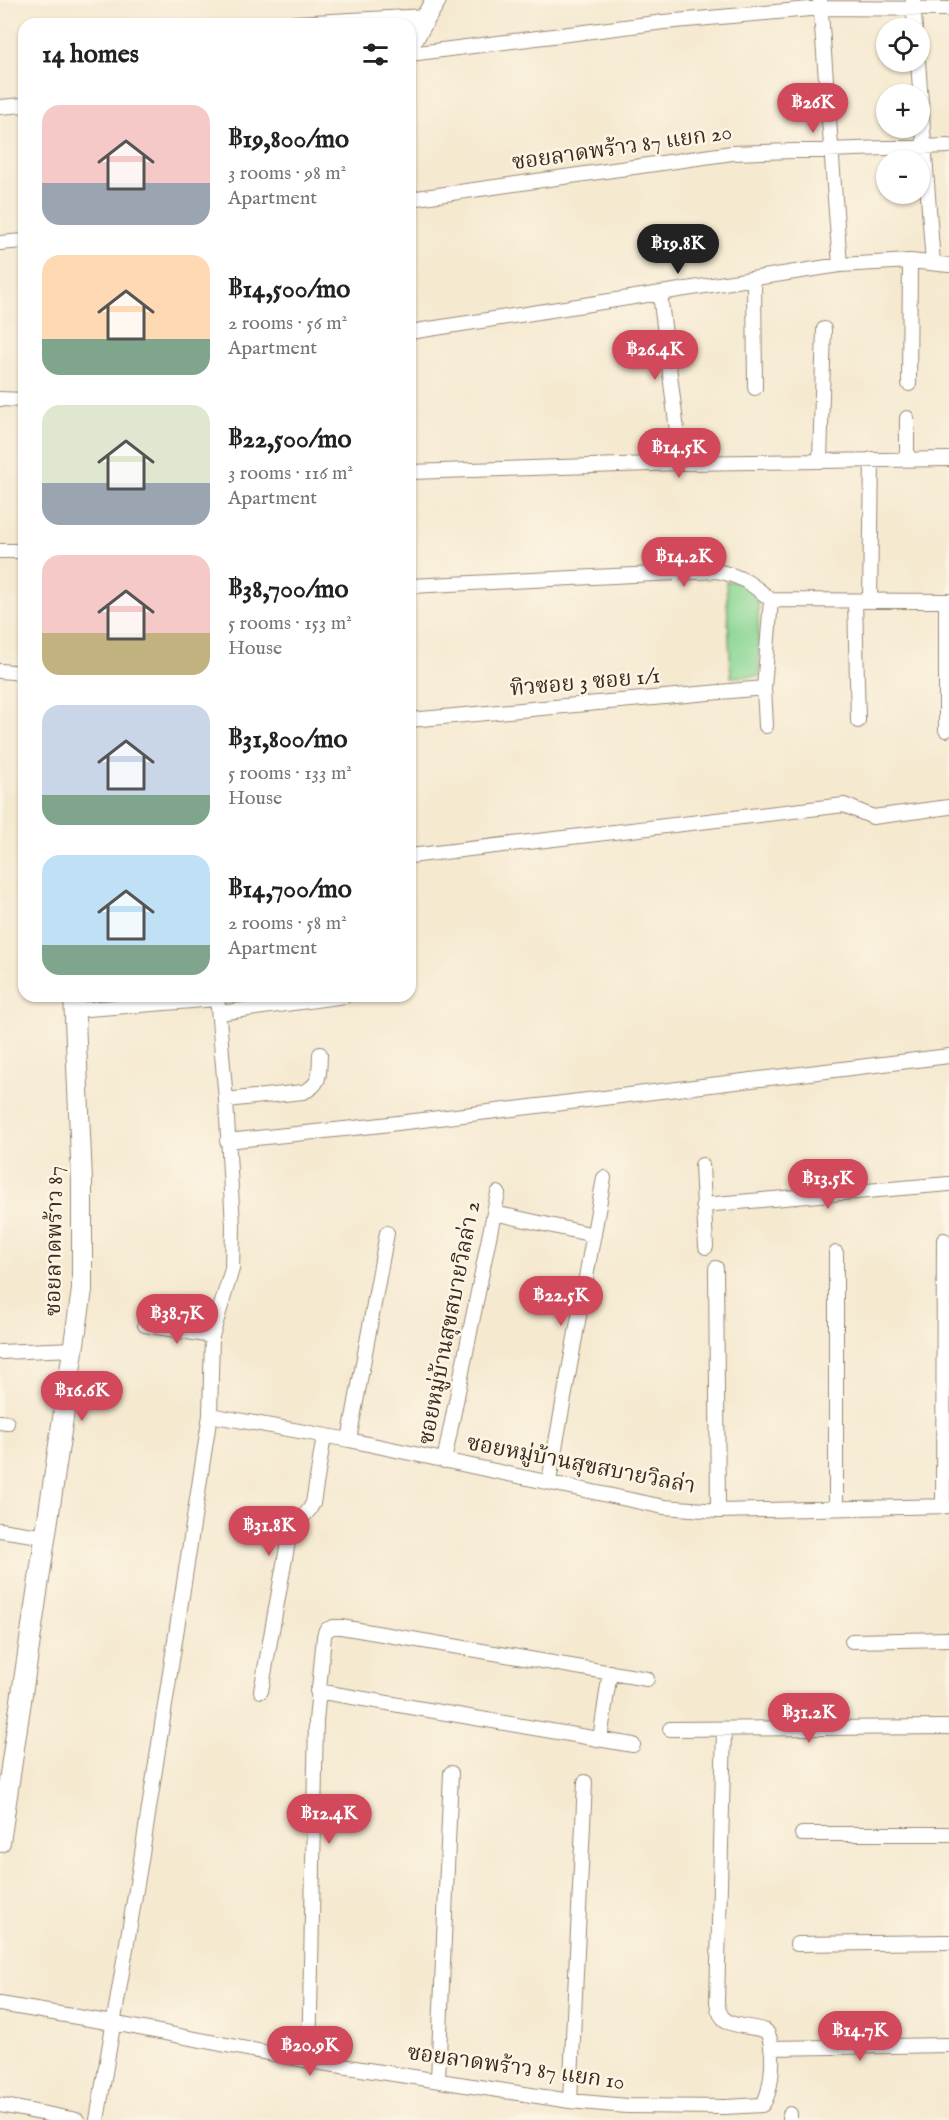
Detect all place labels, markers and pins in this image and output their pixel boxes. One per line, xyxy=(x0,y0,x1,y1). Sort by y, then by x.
pin: ฿26K xyxy=(777,83,849,134)
pin: ฿19.8K xyxy=(629,224,727,275)
pin: ฿26.4K xyxy=(606,330,704,381)
pin: ฿14.5K xyxy=(630,428,728,479)
pin: ฿14.2K xyxy=(635,537,733,588)
pin: ฿13.5K xyxy=(779,1159,877,1210)
pin: ฿22.5K xyxy=(512,1276,610,1327)
pin: ฿38.7K xyxy=(128,1294,226,1345)
pin: ฿16.6K xyxy=(33,1371,131,1422)
pin: ฿31.8K xyxy=(220,1506,318,1557)
pin: ฿31.2K xyxy=(760,1693,858,1744)
pin: ฿12.4K xyxy=(280,1794,378,1845)
pin: ฿14.7K xyxy=(811,2011,909,2062)
pin: ฿20.9K xyxy=(261,2026,359,2077)

